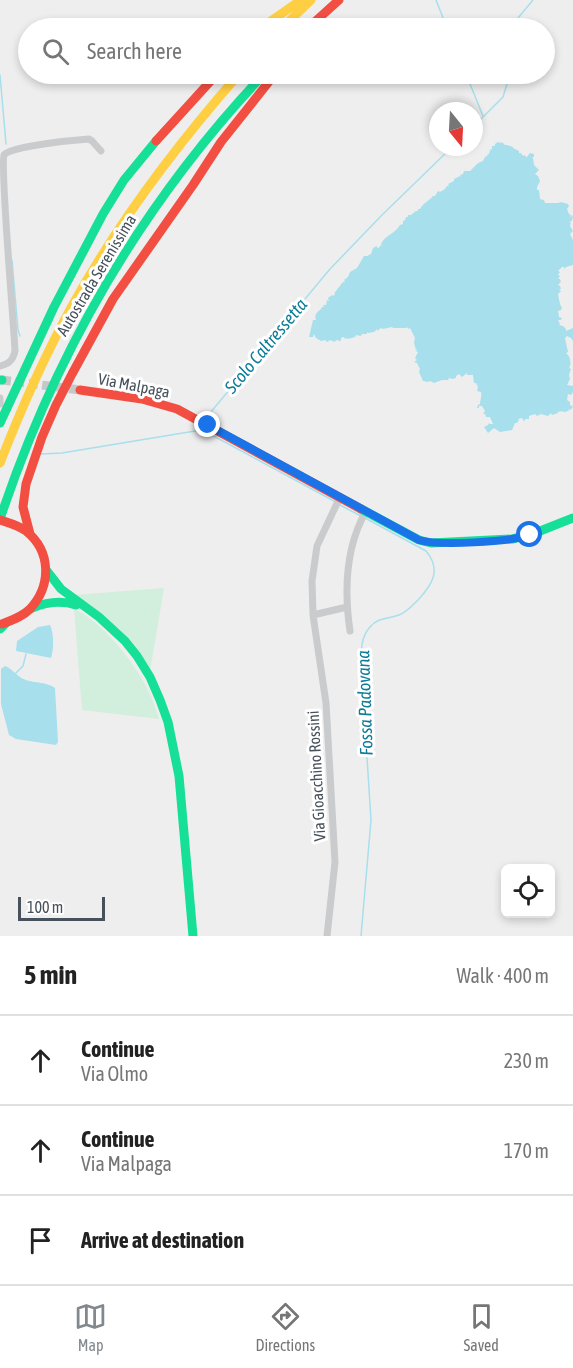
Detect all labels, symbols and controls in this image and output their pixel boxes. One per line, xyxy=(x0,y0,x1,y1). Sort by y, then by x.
search box xyxy=(18,18,555,84)
icon: search xyxy=(39,35,72,68)
text: Search here xyxy=(87,38,182,64)
north arrow xyxy=(429,102,483,156)
street label: Autostrada Serenissima xyxy=(53,211,139,339)
water label: Scolo Caltressetta xyxy=(219,294,312,398)
street label: Via Malpaga xyxy=(96,369,171,402)
route end xyxy=(194,411,220,437)
route start xyxy=(516,521,542,547)
water label: Fossa Padovana xyxy=(352,649,377,756)
street label: Via Gioacchino Rossini xyxy=(304,710,328,842)
map controls xyxy=(501,864,555,918)
button: locate xyxy=(501,864,555,918)
scale bar xyxy=(18,894,105,922)
text: 100 m xyxy=(27,898,63,916)
text: 5 min xyxy=(24,960,77,990)
text: Walk · 400 m xyxy=(457,964,549,987)
text: Continue xyxy=(81,1036,155,1062)
icon: ahead xyxy=(24,1044,57,1077)
text: 230 m xyxy=(504,1049,549,1072)
text: Via Olmo xyxy=(81,1062,148,1085)
text: Continue xyxy=(81,1126,155,1152)
icon: ahead xyxy=(24,1134,57,1167)
text: 170 m xyxy=(504,1139,549,1162)
text: Via Malpaga xyxy=(81,1152,172,1175)
icon: arrive xyxy=(24,1224,57,1257)
text: Arrive at destination xyxy=(81,1227,244,1253)
tab: Map xyxy=(74,1300,107,1354)
tab: Directions xyxy=(255,1300,315,1354)
tab: Saved xyxy=(463,1300,499,1354)

